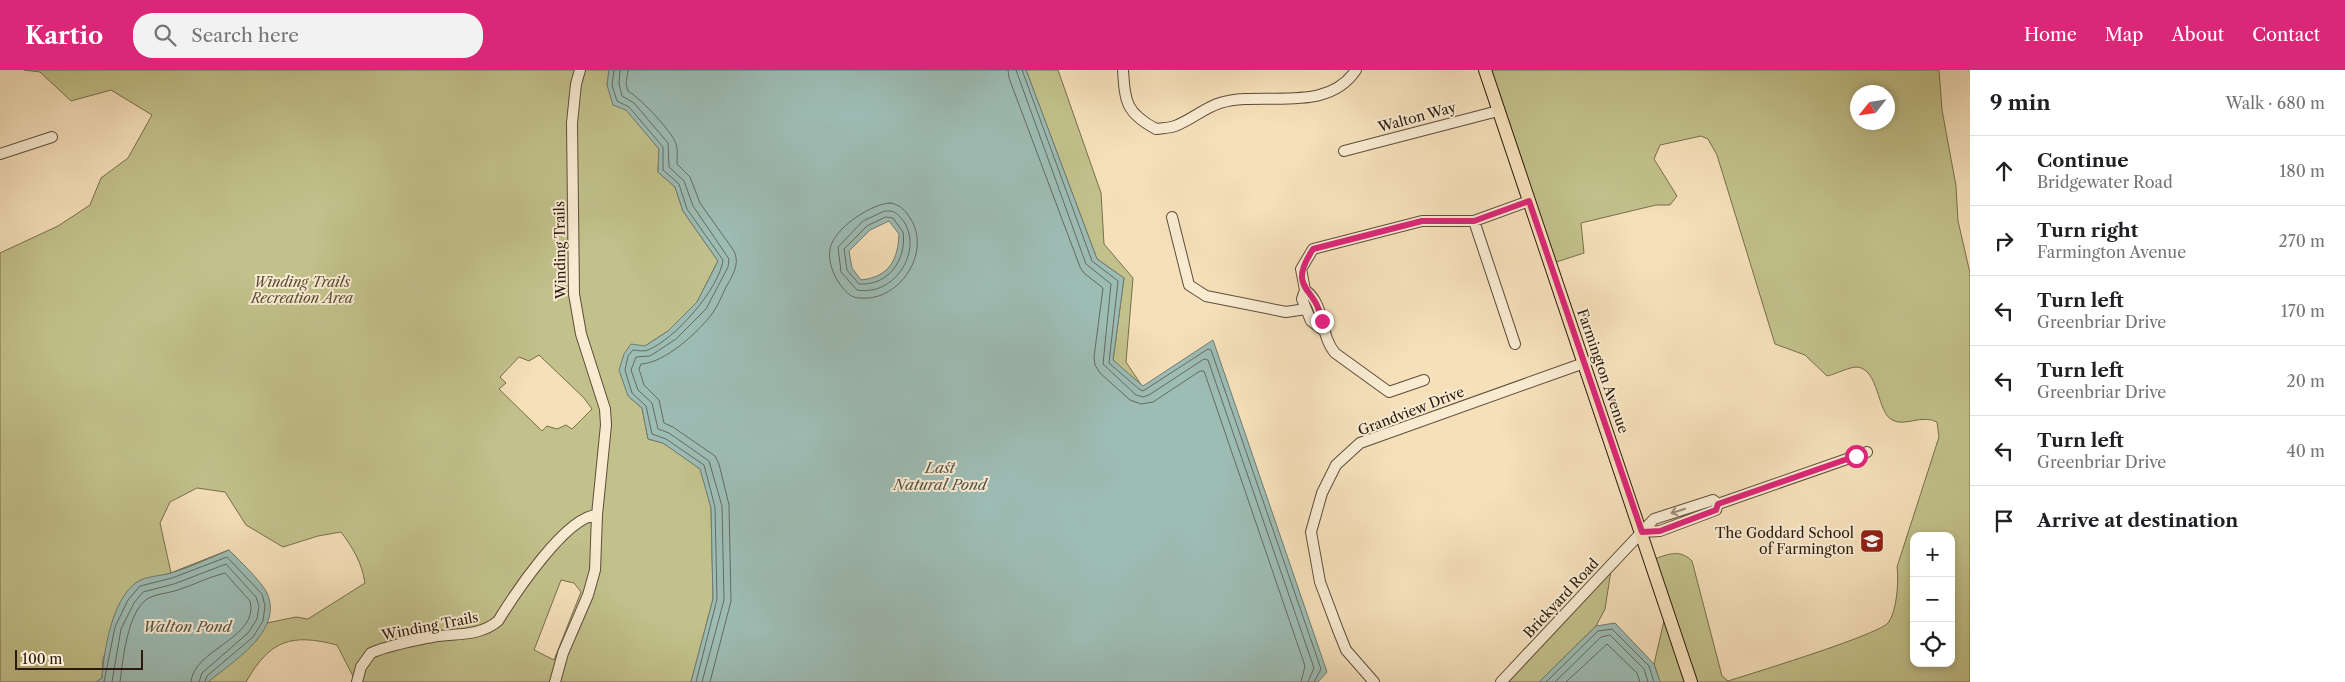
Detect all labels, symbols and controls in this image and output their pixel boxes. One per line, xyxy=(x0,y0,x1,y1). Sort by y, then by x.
search box xyxy=(133,13,483,58)
text: Kartio xyxy=(25,21,103,50)
icon: search xyxy=(151,21,179,49)
text: Search here xyxy=(191,24,299,47)
text: Home xyxy=(2024,24,2077,46)
text: Map xyxy=(2105,24,2143,46)
text: About xyxy=(2171,24,2224,46)
text: Contact xyxy=(2252,24,2320,46)
north arrow xyxy=(1850,85,1895,130)
text: 9 min xyxy=(1990,90,2051,115)
text: Walk · 680 m xyxy=(2226,93,2325,113)
street label: Walton Way xyxy=(1375,98,1458,136)
text: Continue xyxy=(2037,149,2129,172)
icon: ahead xyxy=(1990,157,2018,185)
text: 180 m xyxy=(2279,161,2325,181)
text: Bridgewater Road xyxy=(2037,172,2173,192)
street label: Winding Trails xyxy=(550,201,570,300)
text: Turn right xyxy=(2037,219,2138,242)
icon: right xyxy=(1990,227,2018,255)
text: 270 m xyxy=(2279,231,2325,251)
text: Farmington Avenue xyxy=(2037,242,2186,262)
park label: Winding Trails Recreation Area xyxy=(250,273,354,307)
text: Turn left xyxy=(2037,289,2124,312)
icon: left xyxy=(1990,297,2018,325)
text: 170 m xyxy=(2281,301,2325,321)
street label: Farmington Avenue xyxy=(1573,306,1633,436)
route end xyxy=(1311,310,1334,333)
text: Greenbriar Drive xyxy=(2037,312,2166,332)
text: Turn left xyxy=(2037,359,2124,382)
icon: left xyxy=(1990,367,2018,395)
text: 20 m xyxy=(2286,371,2325,391)
street label: Grandview Drive xyxy=(1355,382,1467,440)
text: Greenbriar Drive xyxy=(2037,382,2166,402)
text: Turn left xyxy=(2037,429,2124,452)
icon: left xyxy=(1990,437,2018,465)
text: 40 m xyxy=(2286,441,2325,461)
route start xyxy=(1845,445,1868,468)
text: Greenbriar Drive xyxy=(2037,452,2166,472)
water label: Last Natural Pond xyxy=(892,458,989,494)
one-way arrow xyxy=(1671,507,1687,517)
icon: arrive xyxy=(1990,507,2018,535)
text: Arrive at destination xyxy=(2037,509,2238,532)
place label: The Goddard School of Farmington xyxy=(1715,524,1854,558)
school or university icon: The Goddard School of Farmington xyxy=(1859,528,1885,554)
map controls xyxy=(1910,532,1955,667)
button: + xyxy=(1910,532,1955,577)
street label: Brickyard Road xyxy=(1519,554,1603,642)
button: − xyxy=(1910,577,1955,622)
street label: Winding Trails xyxy=(379,608,480,644)
water label: Walton Pond xyxy=(143,617,233,636)
button: locate xyxy=(1910,622,1955,667)
scale bar xyxy=(15,647,142,670)
text: 100 m xyxy=(22,650,62,668)

